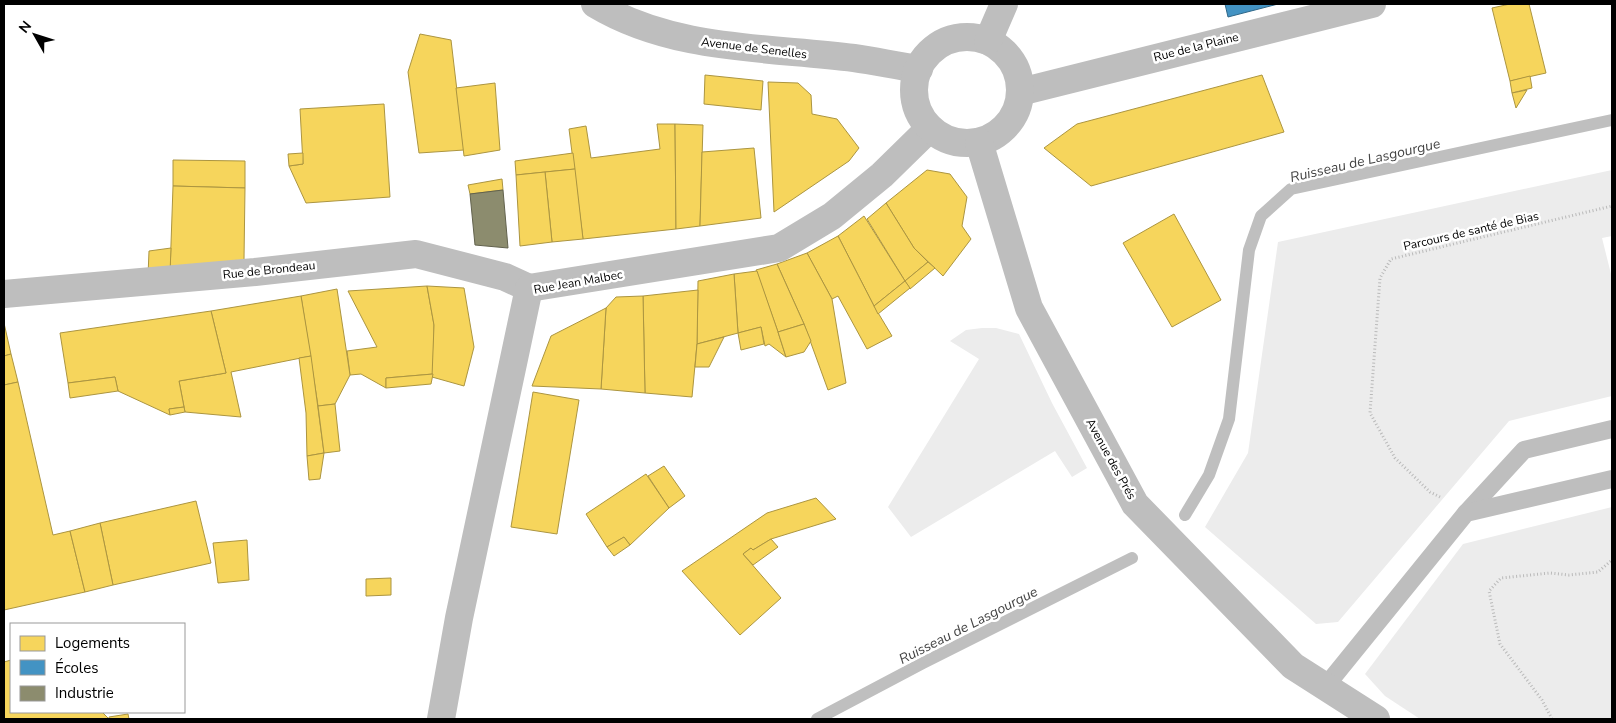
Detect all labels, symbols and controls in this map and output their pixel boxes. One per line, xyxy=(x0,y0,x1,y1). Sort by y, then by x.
north arrow xyxy=(10,10,60,60)
text: N xyxy=(15,17,36,37)
street label: Rue de la Plaine xyxy=(1152,29,1240,65)
street label: Avenue de Senelles xyxy=(700,34,808,62)
water label: Ruisseau de Lasgourgue xyxy=(1288,134,1443,187)
street label: Parcours de santé de Bias xyxy=(1402,208,1540,254)
street label: Rue de Brondeau xyxy=(222,257,316,283)
street label: Rue Jean Malbec xyxy=(532,266,624,298)
street label: Avenue des Prés xyxy=(1082,416,1140,502)
water label: Ruisseau de Lasgourgue xyxy=(896,582,1041,669)
legend xyxy=(10,623,185,713)
text: Logements xyxy=(55,633,130,653)
text: Écoles xyxy=(55,658,98,678)
text: Industrie xyxy=(55,683,114,703)

